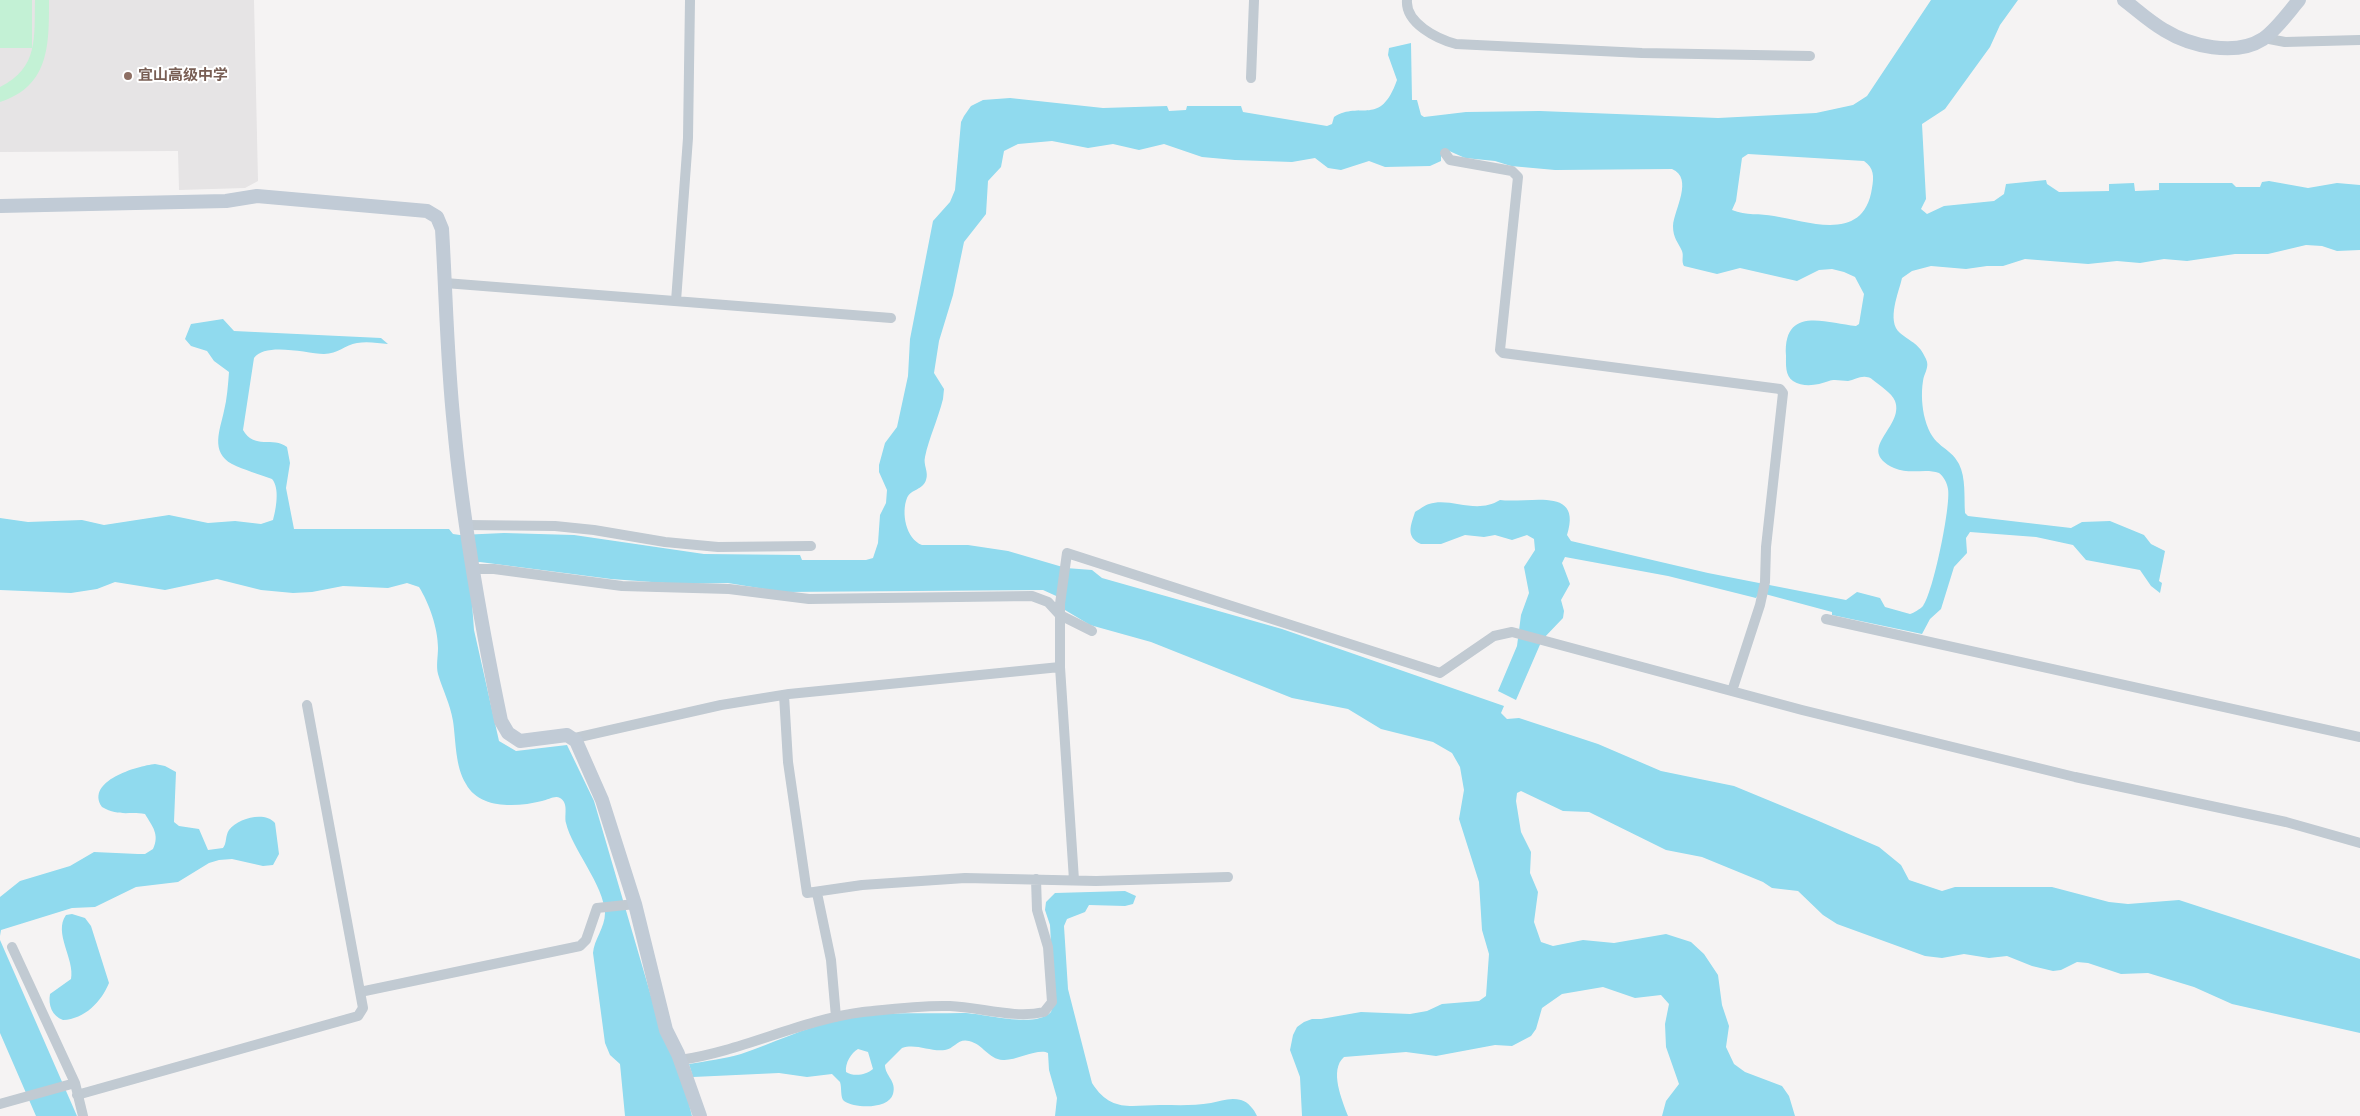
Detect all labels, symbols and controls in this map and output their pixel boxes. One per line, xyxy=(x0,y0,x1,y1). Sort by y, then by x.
place label: 宜山高级中学 xyxy=(138,67,228,85)
marker: 宜山高级中学 xyxy=(122,70,134,82)

